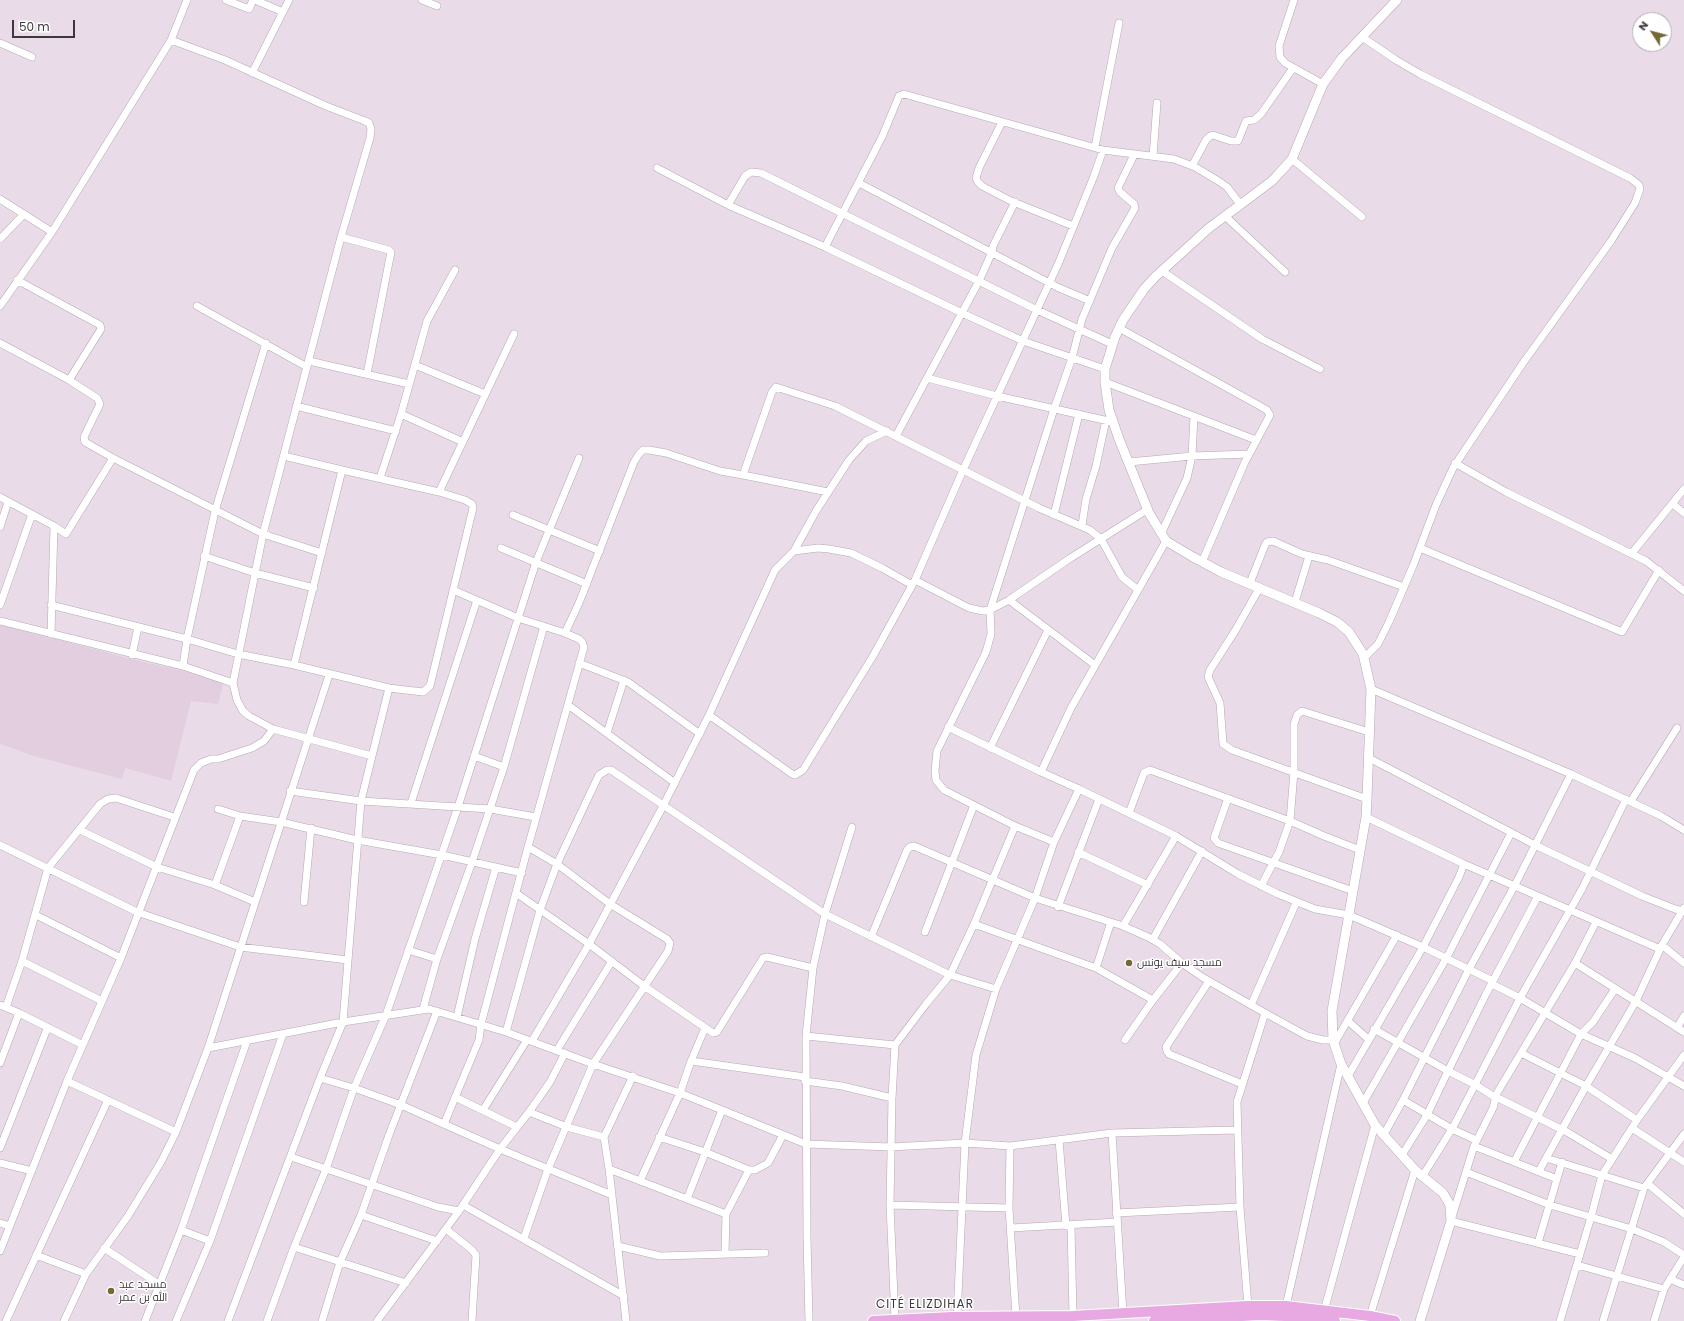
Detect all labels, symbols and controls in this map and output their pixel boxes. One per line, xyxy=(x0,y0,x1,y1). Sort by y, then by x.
scale bar xyxy=(14,12,77,38)
north arrow xyxy=(1632,12,1672,52)
text: N xyxy=(1634,17,1652,34)
text: 50 m xyxy=(19,18,50,35)
place label: مسجد سيف يونس xyxy=(1137,956,1222,970)
marker: مسجد سيف يونس xyxy=(1124,958,1134,968)
place label: مسجد عبد الله بن عمر xyxy=(119,1278,167,1304)
marker: مسجد عبد الله بن عمر xyxy=(106,1286,116,1296)
district label: CITÉ ELIZDIHAR xyxy=(876,1298,974,1312)

